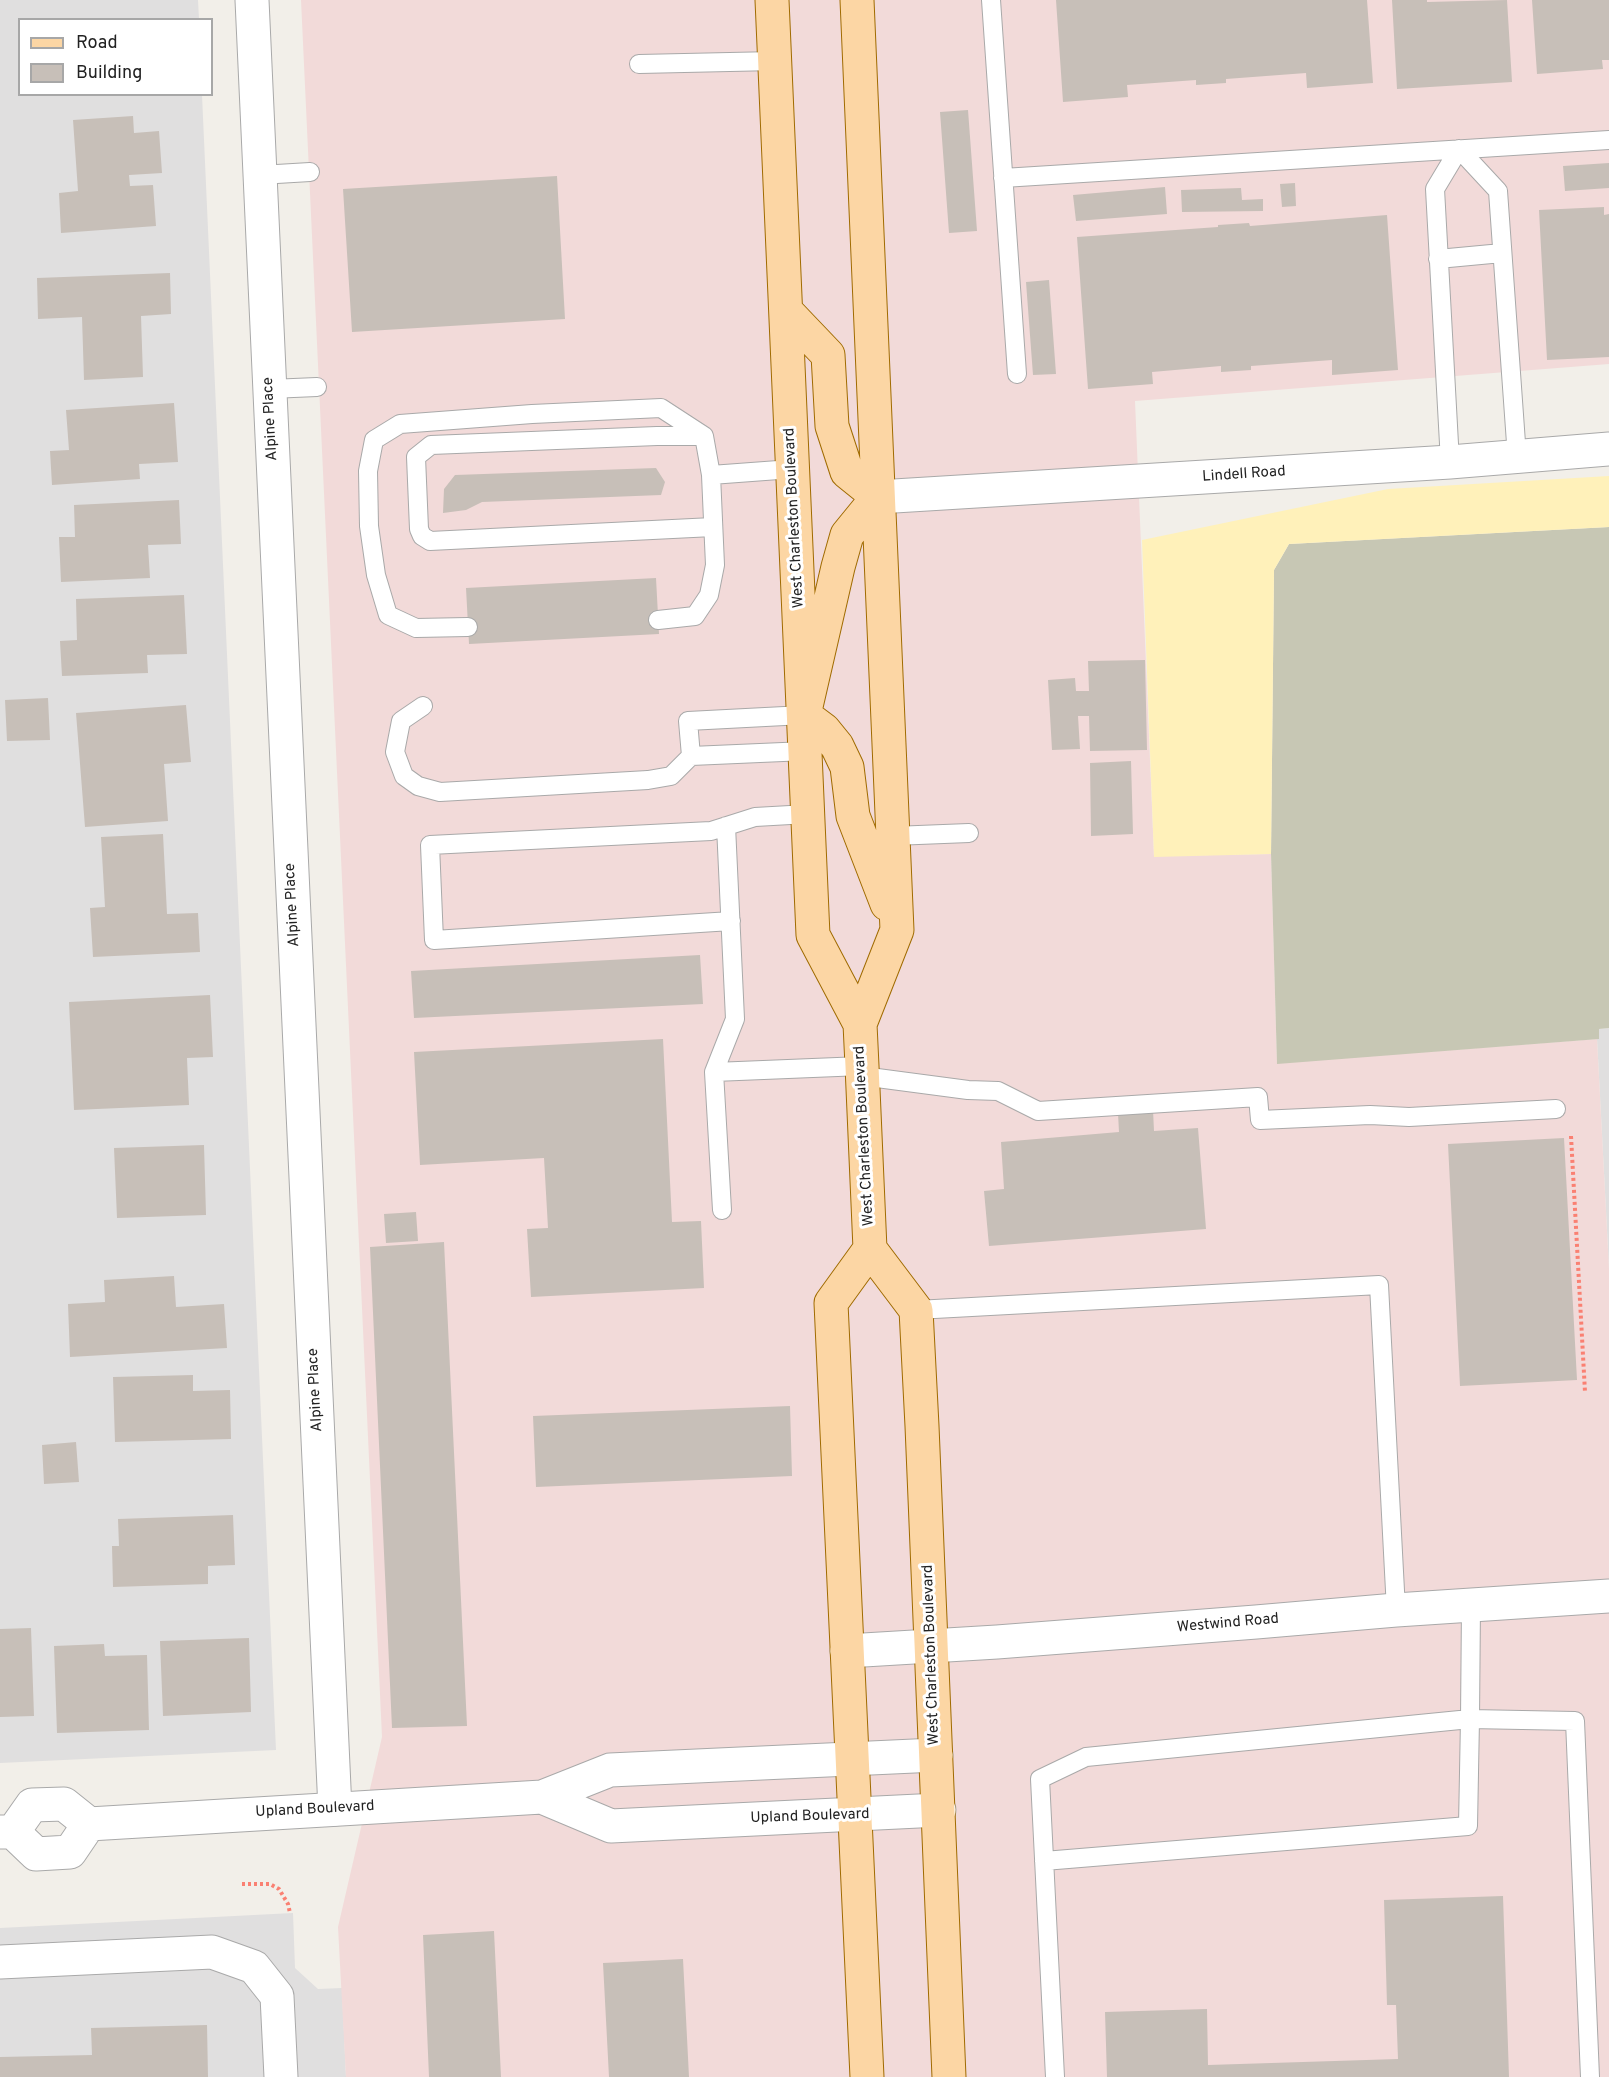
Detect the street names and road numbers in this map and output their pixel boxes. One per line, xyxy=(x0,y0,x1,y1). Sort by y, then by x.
street label: Alpine Place xyxy=(260,377,282,461)
street label: West Charleston Boulevard xyxy=(781,427,809,609)
street label: Lindell Road xyxy=(1202,463,1286,487)
street label: Alpine Place xyxy=(282,863,304,947)
street label: West Charleston Boulevard xyxy=(851,1045,879,1227)
street label: Alpine Place xyxy=(305,1348,327,1432)
street label: West Charleston Boulevard xyxy=(920,1564,944,1746)
street label: Westwind Road xyxy=(1176,1611,1280,1637)
street label: Upland Boulevard xyxy=(255,1798,375,1822)
street label: Upland Boulevard xyxy=(750,1806,870,1828)

